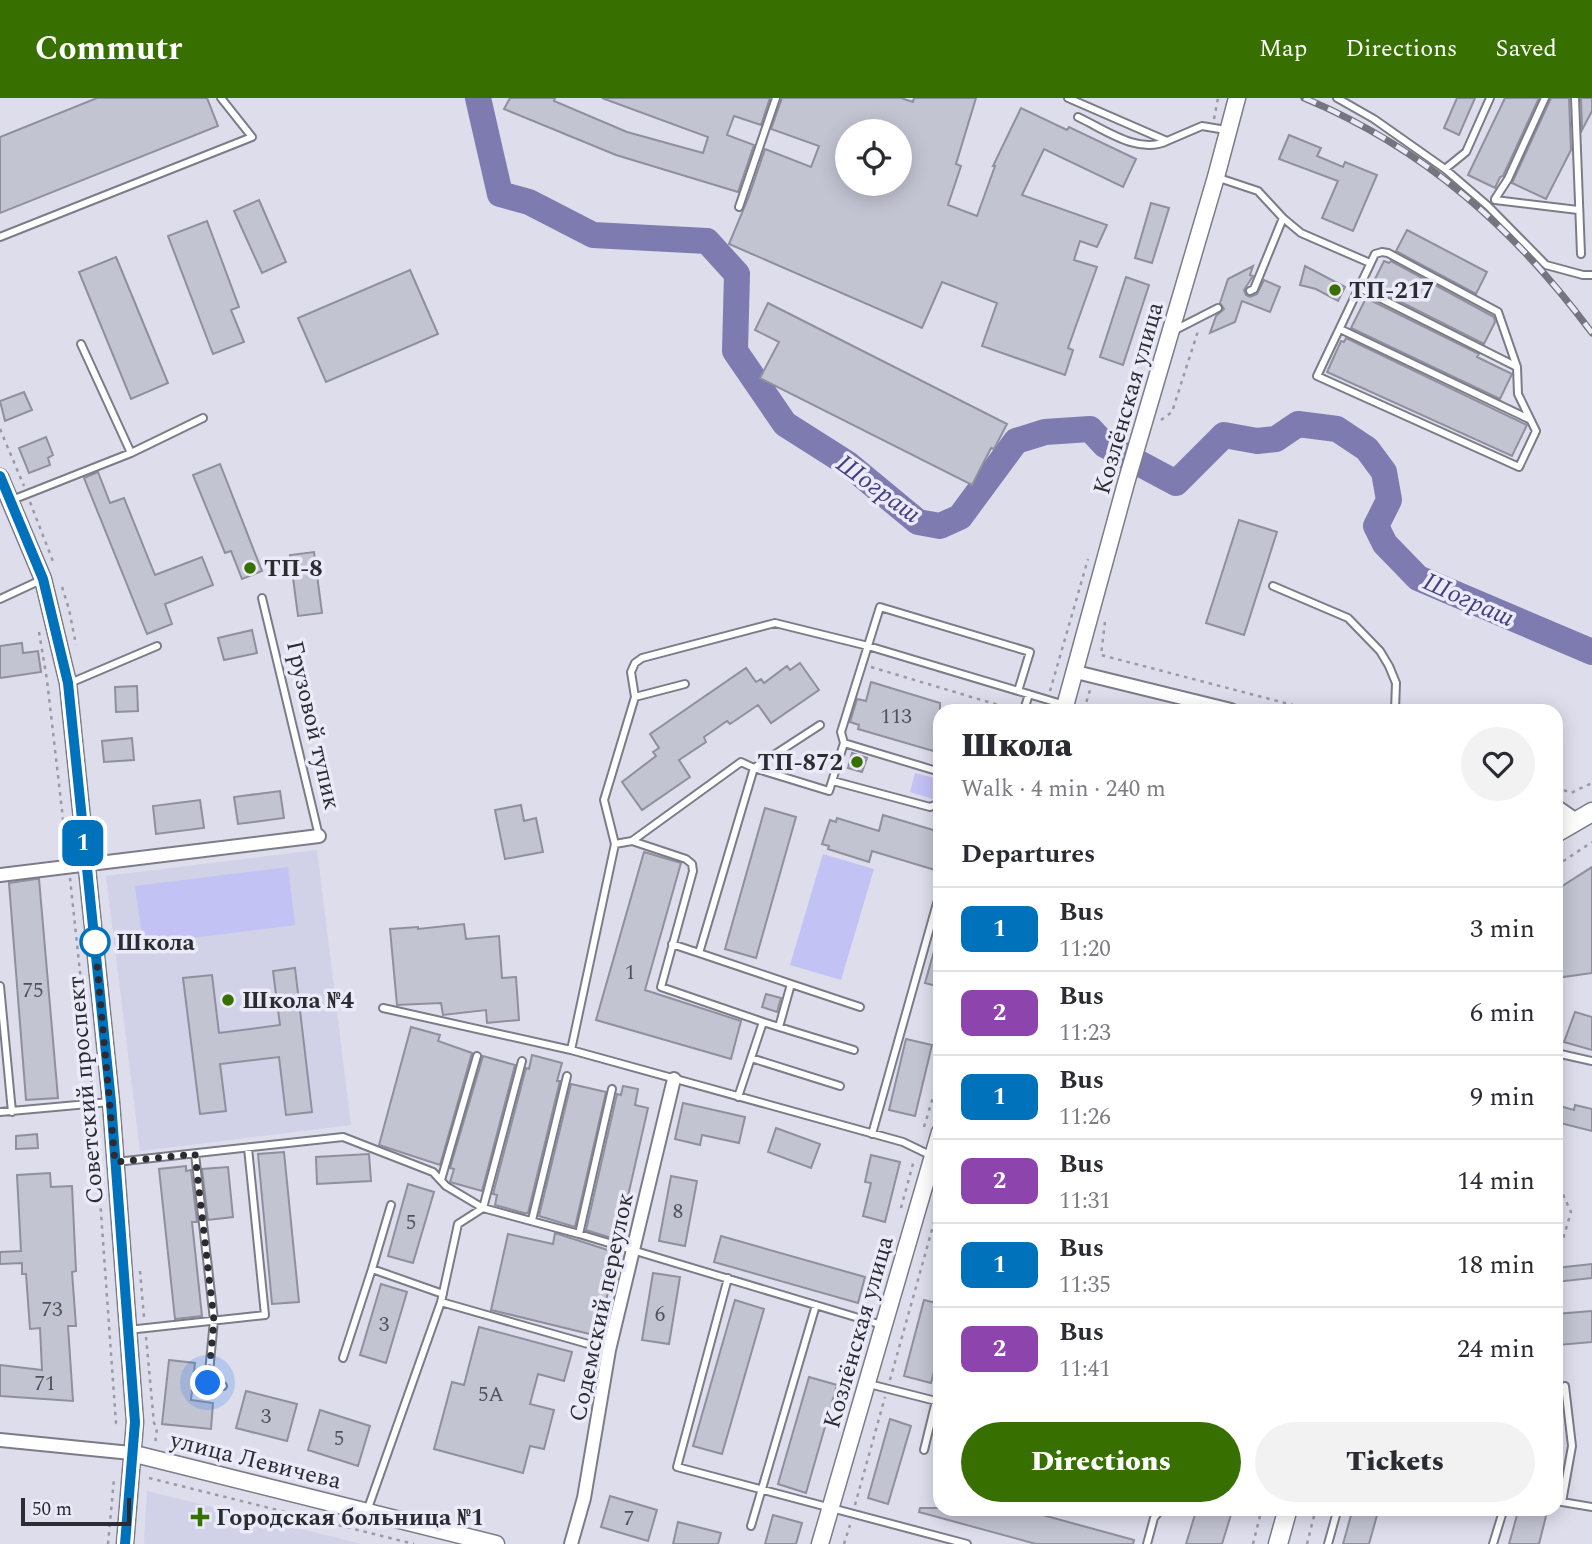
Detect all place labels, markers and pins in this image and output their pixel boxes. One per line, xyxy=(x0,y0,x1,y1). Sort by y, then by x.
place label: ТП-217 xyxy=(1349,273,1435,309)
marker: ТП-217 xyxy=(1327,282,1343,298)
place label: ТП-8 xyxy=(264,551,323,587)
marker: ТП-8 xyxy=(242,560,258,576)
place label: ТП-872 xyxy=(757,745,843,781)
marker: ТП-872 xyxy=(849,754,865,770)
place label: Школа xyxy=(116,925,196,961)
marker: Школа xyxy=(80,927,110,957)
place label: Школа №4 xyxy=(242,983,354,1019)
marker: Школа №4 xyxy=(220,992,236,1008)
place label: Городская больница №1 xyxy=(216,1500,484,1536)
marker: Городская больница №1 xyxy=(190,1507,210,1527)

